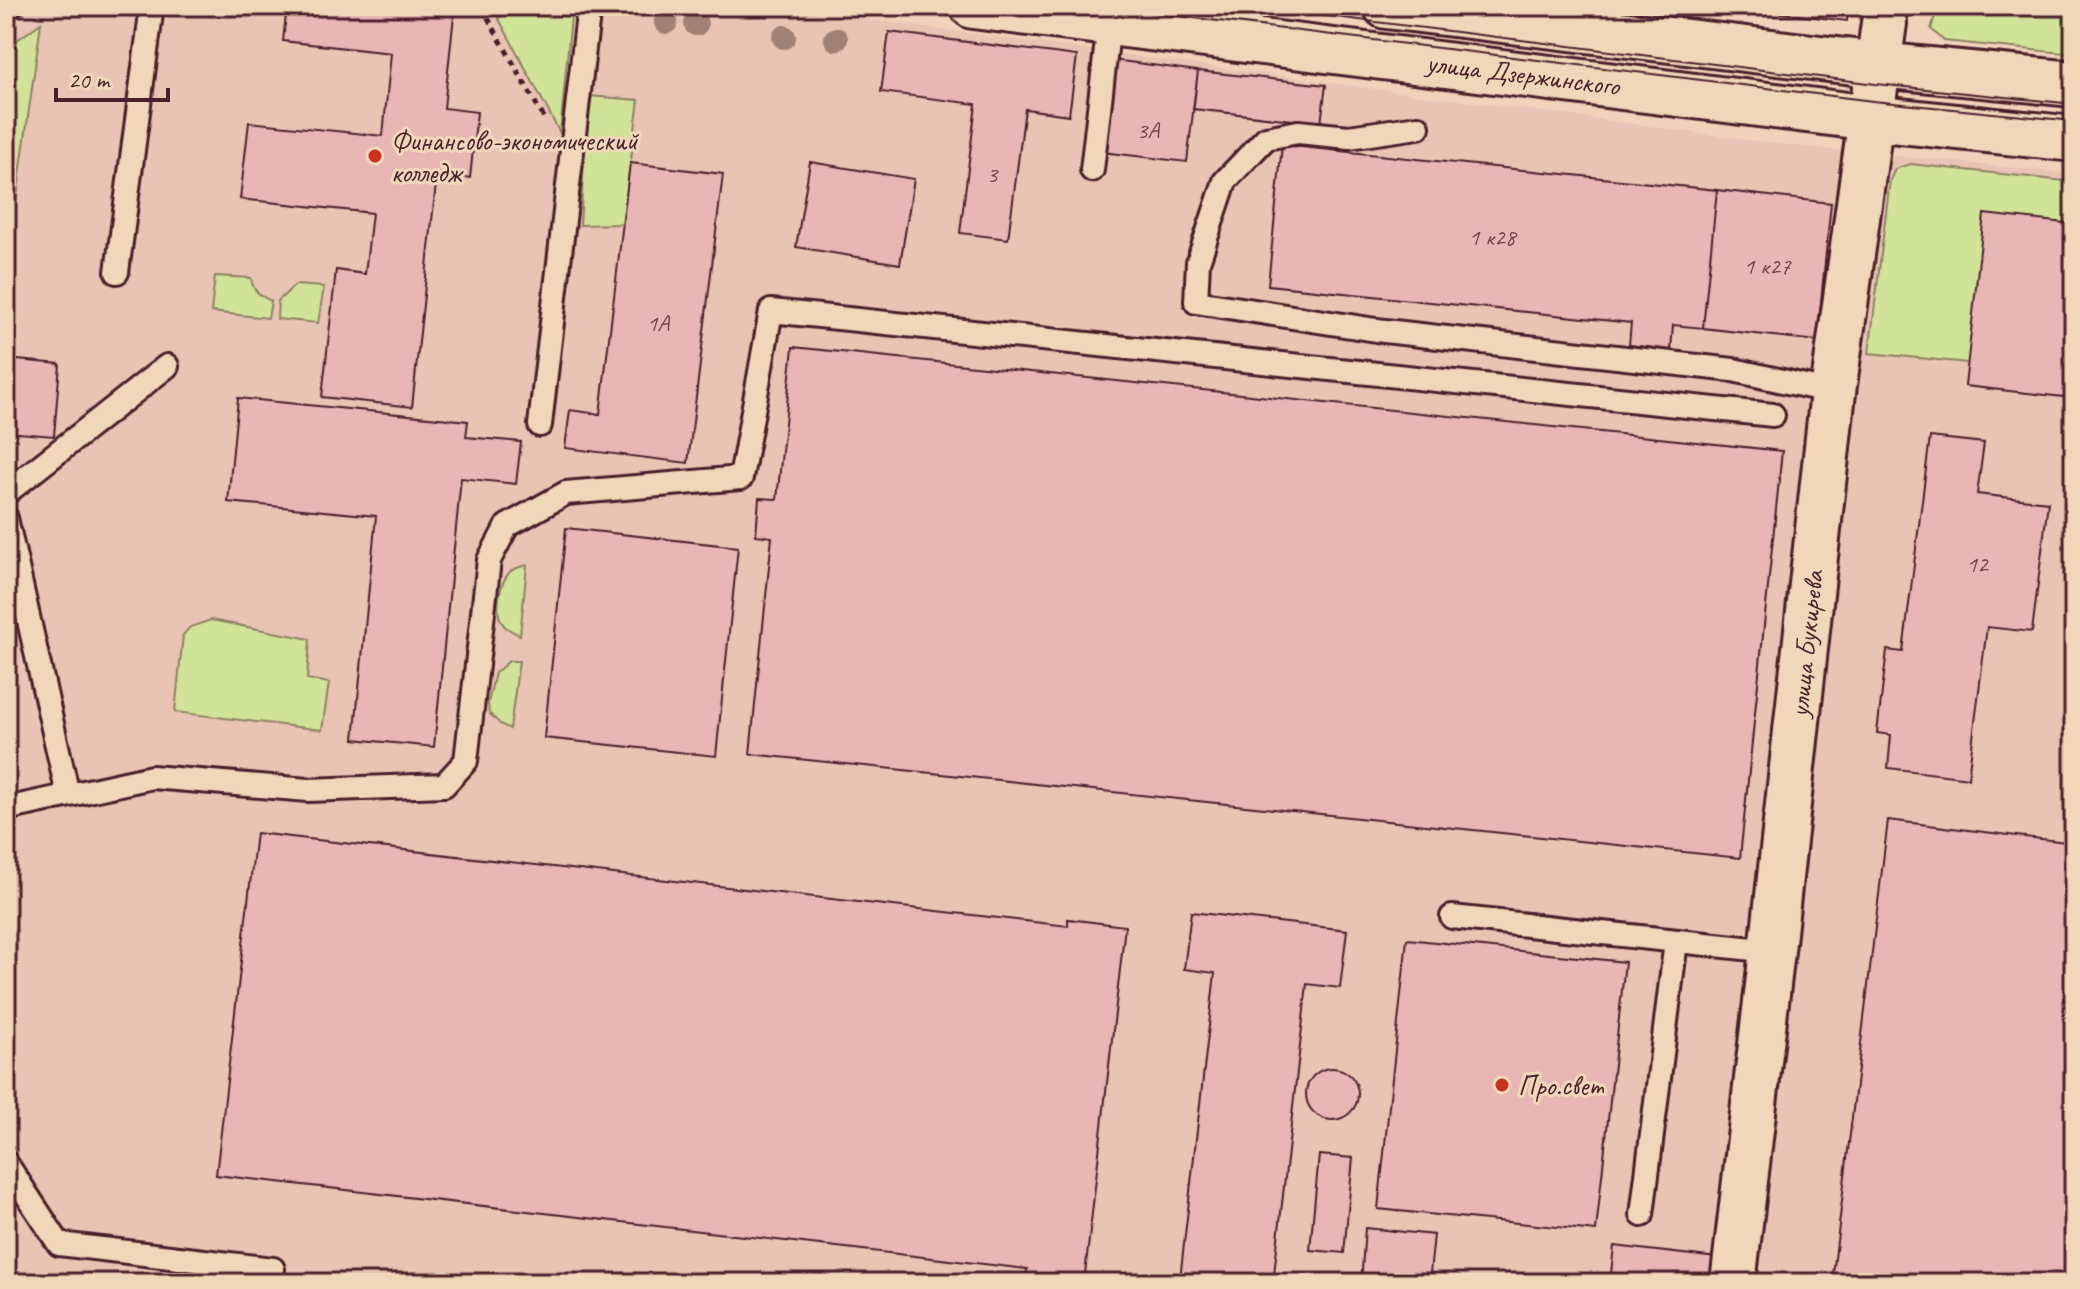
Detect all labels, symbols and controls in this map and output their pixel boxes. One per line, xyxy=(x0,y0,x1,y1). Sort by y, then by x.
street label: улица Дзержинского xyxy=(1423,45,1623,103)
scale bar xyxy=(56,52,168,102)
text: 20 m xyxy=(68,65,111,95)
house number: 3А xyxy=(1137,115,1160,145)
place label: Финансово-экономический колледж xyxy=(391,123,639,190)
marker: Финансово-экономический колледж xyxy=(366,147,384,165)
house number: 3 xyxy=(987,159,1000,189)
house number: 1 к28 xyxy=(1468,222,1518,252)
house number: 1 к27 xyxy=(1743,251,1792,281)
house number: 1А xyxy=(647,308,670,338)
house number: 12 xyxy=(1966,549,1990,579)
street label: улица Букирева xyxy=(1781,567,1831,721)
place label: Про.свет xyxy=(1518,1068,1605,1103)
marker: Про.свет xyxy=(1493,1076,1511,1094)

